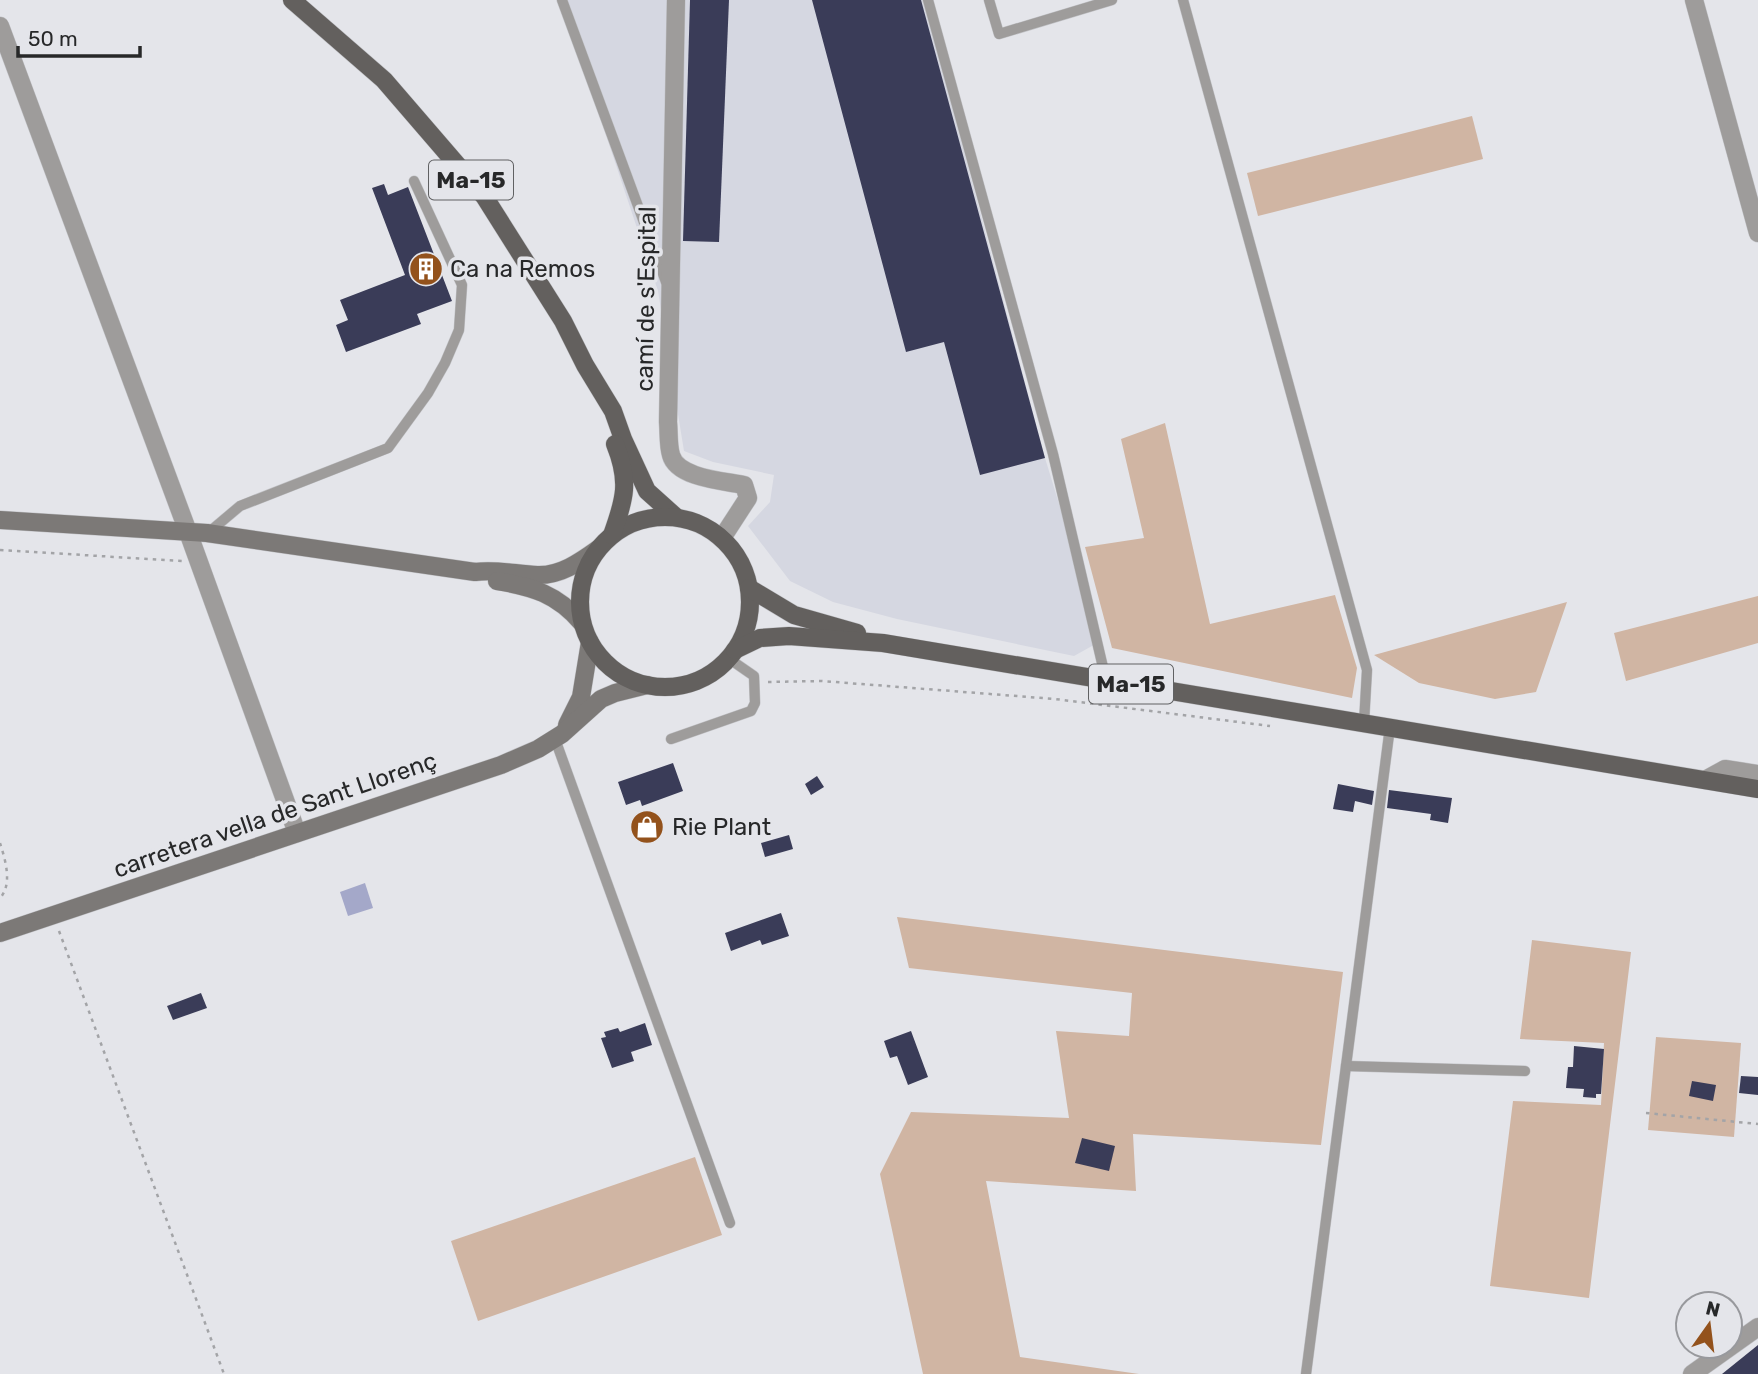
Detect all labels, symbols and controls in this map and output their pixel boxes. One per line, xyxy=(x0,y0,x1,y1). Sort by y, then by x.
scale bar xyxy=(18,14,140,58)
text: 50 m xyxy=(28,26,78,51)
road number: Ma-15 xyxy=(429,160,513,200)
street label: camí de s'Espital xyxy=(630,206,662,392)
building icon: Ca na Remos xyxy=(407,250,445,288)
place label: Ca na Remos xyxy=(450,255,595,283)
road number: Ma-15 xyxy=(1089,664,1173,704)
street label: carretera vella de Sant Llorenç xyxy=(110,746,440,884)
shop icon: Rie Plant xyxy=(628,808,666,846)
place label: Rie Plant xyxy=(672,813,771,841)
north arrow xyxy=(1674,1290,1744,1360)
text: N xyxy=(1704,1296,1722,1322)

